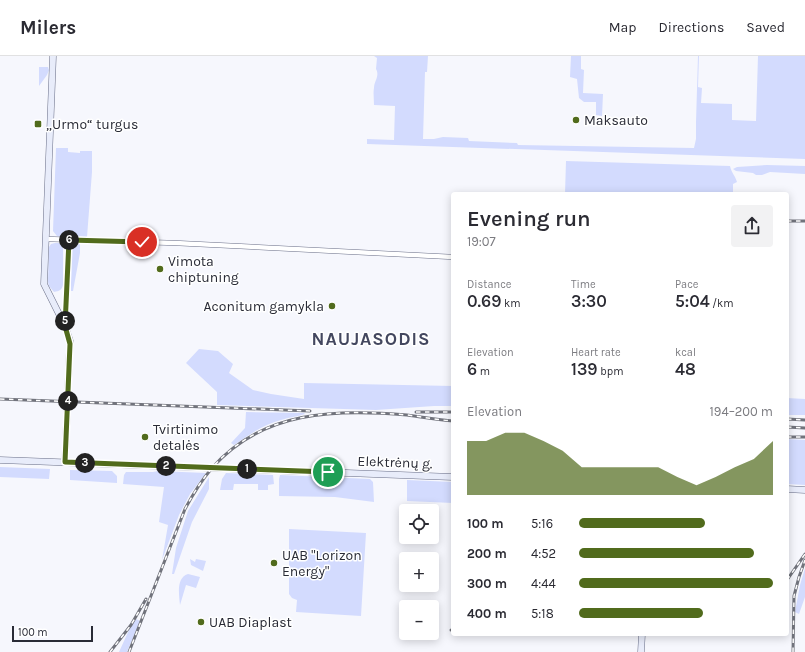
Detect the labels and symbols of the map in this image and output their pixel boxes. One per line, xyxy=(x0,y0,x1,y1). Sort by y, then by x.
place label: Maksauto xyxy=(584,112,648,129)
marker: Maksauto xyxy=(571,115,581,125)
place label: „Urmo“ turgus xyxy=(46,116,138,133)
marker: „Urmo“ turgus xyxy=(33,119,43,129)
pin xyxy=(125,225,159,259)
pin: 6 xyxy=(59,230,79,250)
place label: Vimota chiptuning xyxy=(168,253,239,286)
marker: Vimota chiptuning xyxy=(155,264,165,274)
place label: Aconitum gamykla xyxy=(204,298,324,315)
marker: Aconitum gamykla xyxy=(327,301,337,311)
pin: 5 xyxy=(55,311,75,331)
district label: NAUJASODIS xyxy=(312,328,430,350)
pin: 4 xyxy=(58,391,78,411)
place label: Tvirtinimo detalės xyxy=(153,421,218,454)
marker: Tvirtinimo detalės xyxy=(140,432,150,442)
pin: 3 xyxy=(75,453,95,473)
street label: Elektrėnų g. xyxy=(357,453,433,472)
pin xyxy=(311,455,345,489)
pin: 2 xyxy=(156,456,176,476)
pin: 1 xyxy=(237,459,257,479)
place label: UAB "Lorizon Energy" xyxy=(282,547,362,580)
marker: UAB "Lorizon Energy" xyxy=(269,558,279,568)
place label: UAB Diaplast xyxy=(209,614,292,631)
marker: UAB Diaplast xyxy=(196,617,206,627)
scale bar xyxy=(12,624,93,643)

